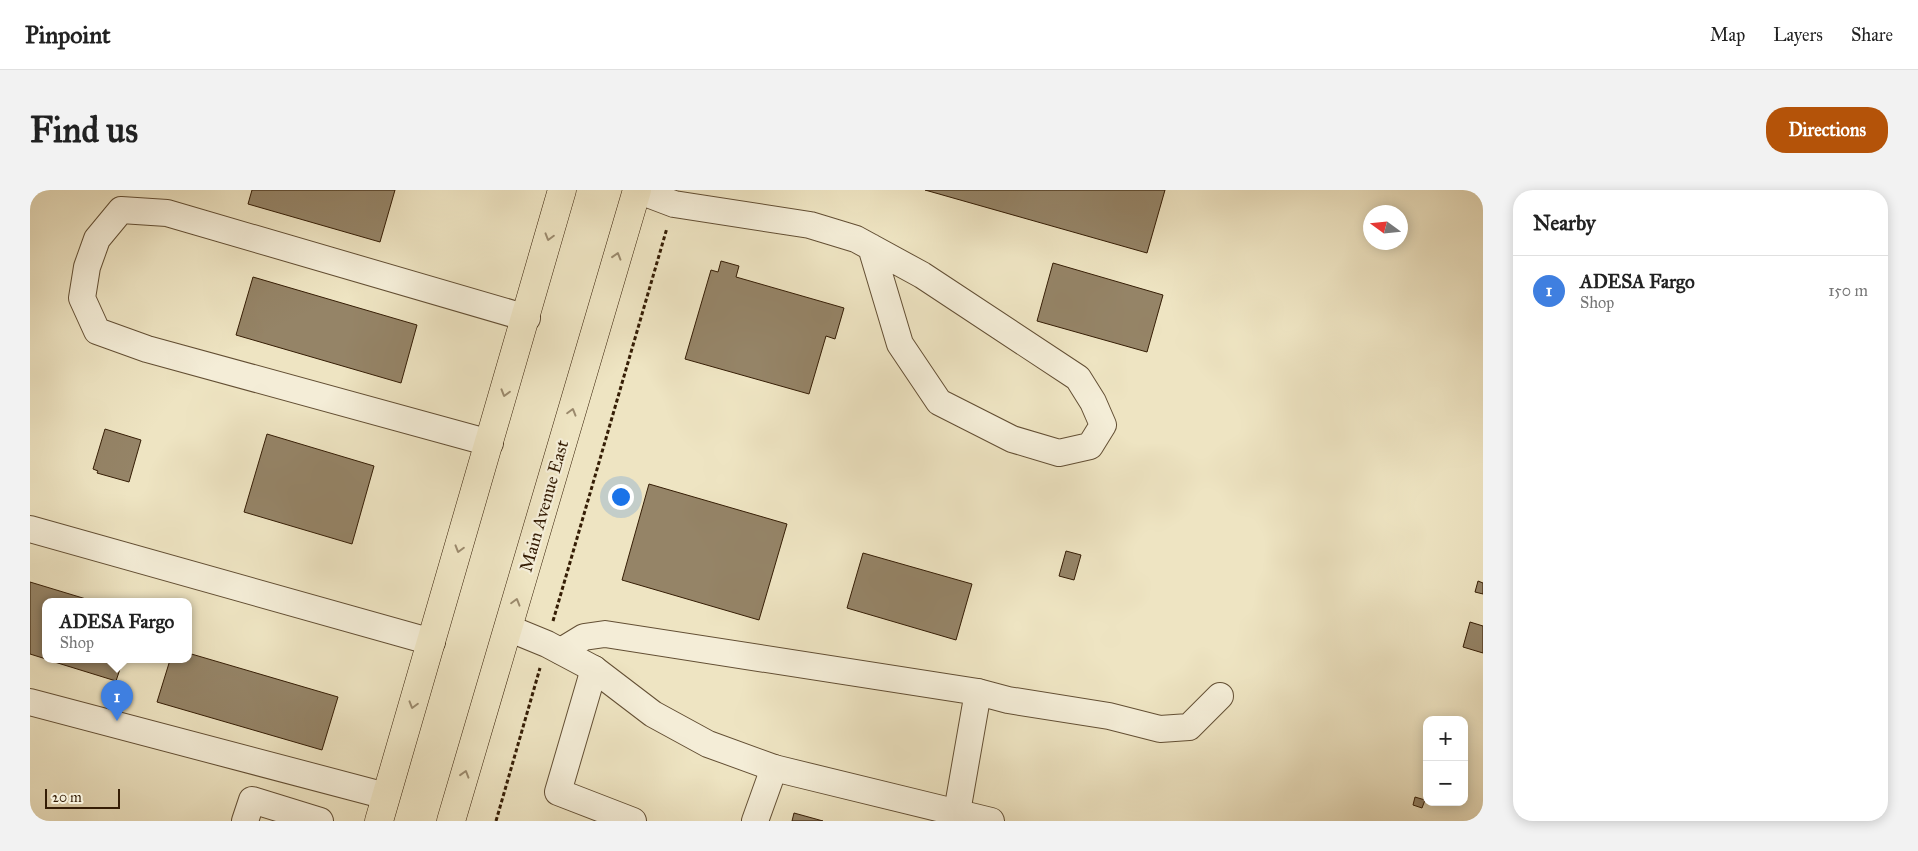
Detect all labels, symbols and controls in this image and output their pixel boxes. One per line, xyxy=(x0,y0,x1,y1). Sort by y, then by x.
text: Pinpoint xyxy=(25,20,111,50)
text: Map xyxy=(1710,24,1745,46)
text: Layers xyxy=(1773,24,1823,46)
text: Share xyxy=(1851,24,1893,46)
button: Directions xyxy=(1766,107,1888,153)
text: Find us xyxy=(30,109,138,152)
north arrow xyxy=(1363,205,1408,250)
text: Nearby xyxy=(1533,210,1596,236)
one-way arrow xyxy=(545,232,555,241)
one-way arrow xyxy=(612,253,622,261)
text: ADESA Fargo xyxy=(1580,270,1695,293)
text: 1 xyxy=(1546,281,1552,300)
text: 150 m xyxy=(1828,281,1868,300)
text: Shop xyxy=(1580,293,1614,312)
one-way arrow xyxy=(500,389,510,397)
one-way arrow xyxy=(566,409,576,417)
street label: Main Avenue East xyxy=(515,437,573,574)
your location xyxy=(608,484,634,510)
one-way arrow xyxy=(455,545,465,553)
one-way arrow xyxy=(510,597,521,606)
popup xyxy=(42,598,192,663)
text: ADESA Fargo xyxy=(60,610,174,633)
text: Shop xyxy=(60,633,94,652)
pin: 1 xyxy=(101,680,133,721)
one-way arrow xyxy=(409,701,419,709)
map controls xyxy=(1423,716,1468,806)
button: + xyxy=(1423,716,1468,761)
button: − xyxy=(1423,761,1468,806)
one-way arrow xyxy=(459,771,469,779)
scale bar xyxy=(45,786,120,809)
text: 20 m xyxy=(52,789,82,806)

